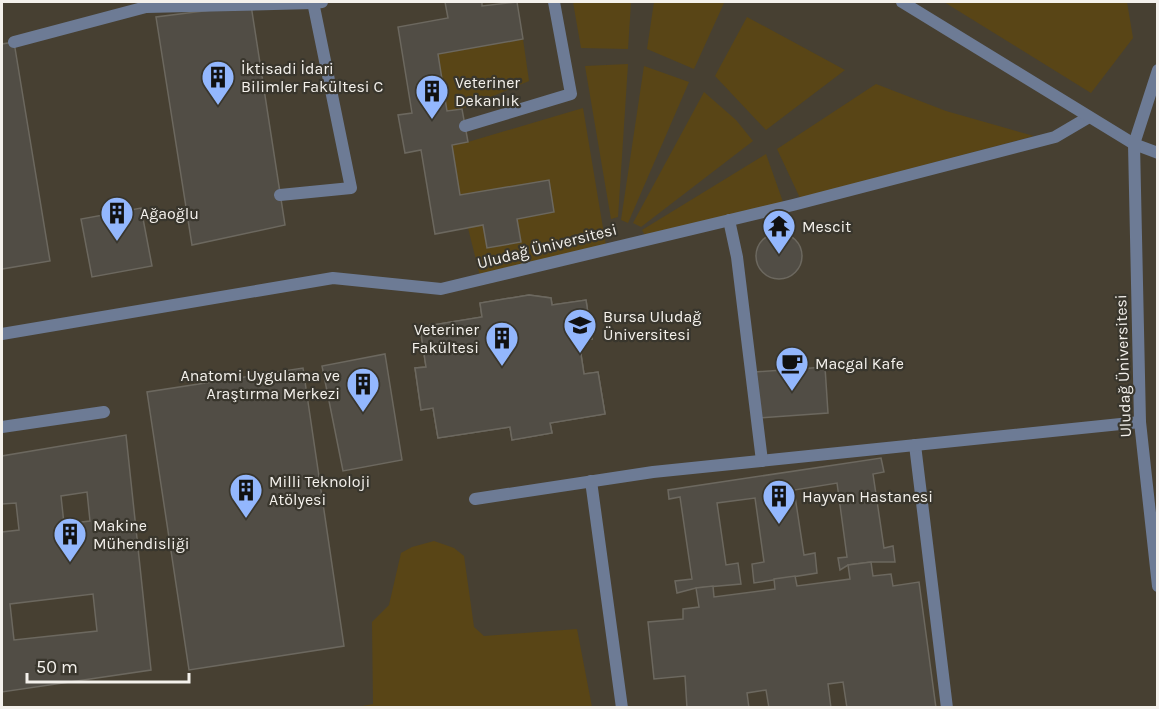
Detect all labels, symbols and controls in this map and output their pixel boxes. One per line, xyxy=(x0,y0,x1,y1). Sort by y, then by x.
building icon: İktisadi İdari Bilimler Fakültesi C xyxy=(200,59,236,106)
place label: İktisadi İdari Bilimler Fakültesi C xyxy=(241,59,383,96)
building icon: Veteriner Dekanlık xyxy=(414,73,450,120)
place label: Veteriner Dekanlık xyxy=(455,73,520,110)
building icon: Ağaoğlu xyxy=(99,195,135,242)
place label: Ağaoğlu xyxy=(140,204,199,223)
temple icon: Mescit xyxy=(761,208,797,255)
place label: Mescit xyxy=(802,217,851,236)
street label: Uludağ Üniversitesi xyxy=(475,219,619,273)
street label: Uludağ Üniversitesi xyxy=(1111,294,1135,438)
school or university icon: Bursa Uludağ Üniversitesi xyxy=(562,307,598,354)
place label: Bursa Uludağ Üniversitesi xyxy=(603,307,701,344)
place label: Veteriner Fakültesi xyxy=(412,320,479,357)
building icon: Veteriner Fakültesi xyxy=(484,320,520,367)
cafe icon: Macgal Kafe xyxy=(774,345,810,392)
place label: Macgal Kafe xyxy=(815,354,904,373)
place label: Anatomi Uygulama ve Araştırma Merkezi xyxy=(180,366,340,403)
building icon: Anatomi Uygulama ve Araştırma Merkezi xyxy=(345,366,381,413)
building icon: Milli Teknoloji Atölyesi xyxy=(228,472,264,519)
place label: Milli Teknoloji Atölyesi xyxy=(269,472,370,509)
building icon: Hayvan Hastanesi xyxy=(761,478,797,525)
place label: Hayvan Hastanesi xyxy=(802,487,933,506)
building icon: Makine Mühendisliği xyxy=(52,516,88,563)
place label: Makine Mühendisliği xyxy=(93,516,189,553)
scale bar xyxy=(27,646,189,684)
text: 50 m xyxy=(36,656,78,678)

